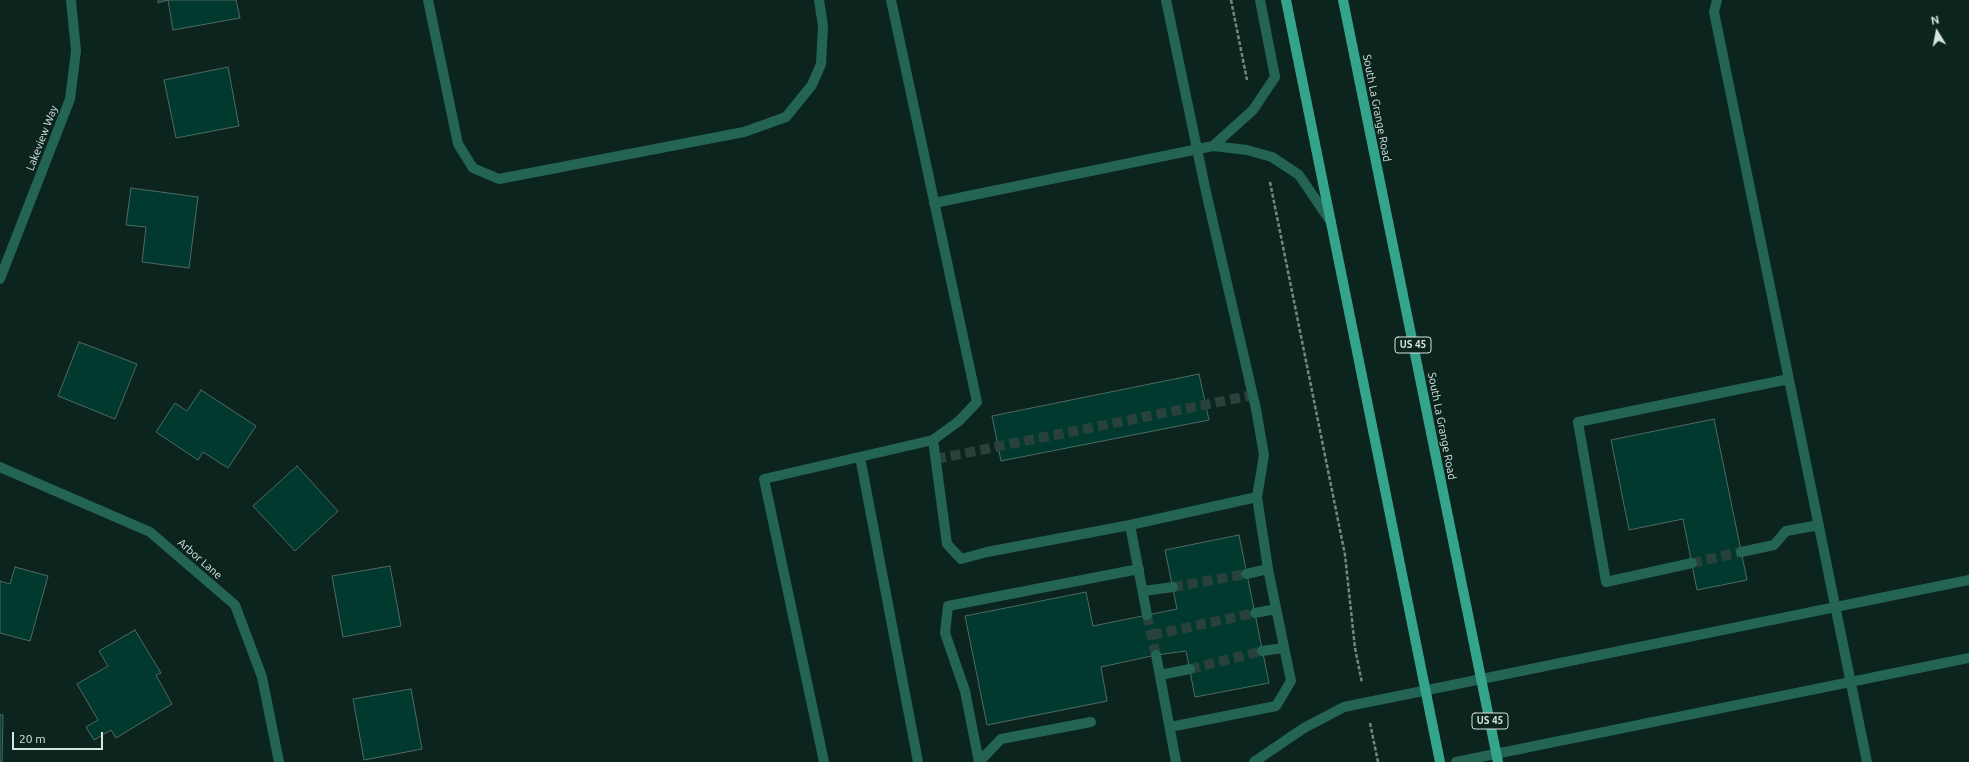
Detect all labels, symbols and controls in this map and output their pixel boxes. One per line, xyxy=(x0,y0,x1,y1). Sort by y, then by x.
north arrow xyxy=(1917,12,1957,52)
text: N xyxy=(1930,14,1940,27)
street label: South La Grange Road xyxy=(1360,53,1394,163)
street label: Lakeview Way xyxy=(24,104,60,172)
road number: US 45 xyxy=(1395,337,1431,353)
street label: South La Grange Road xyxy=(1425,371,1459,481)
street label: Arbor Lane xyxy=(175,536,225,582)
road number: US 45 xyxy=(1472,713,1508,729)
scale bar xyxy=(14,724,105,750)
text: 20 m xyxy=(19,732,46,745)

